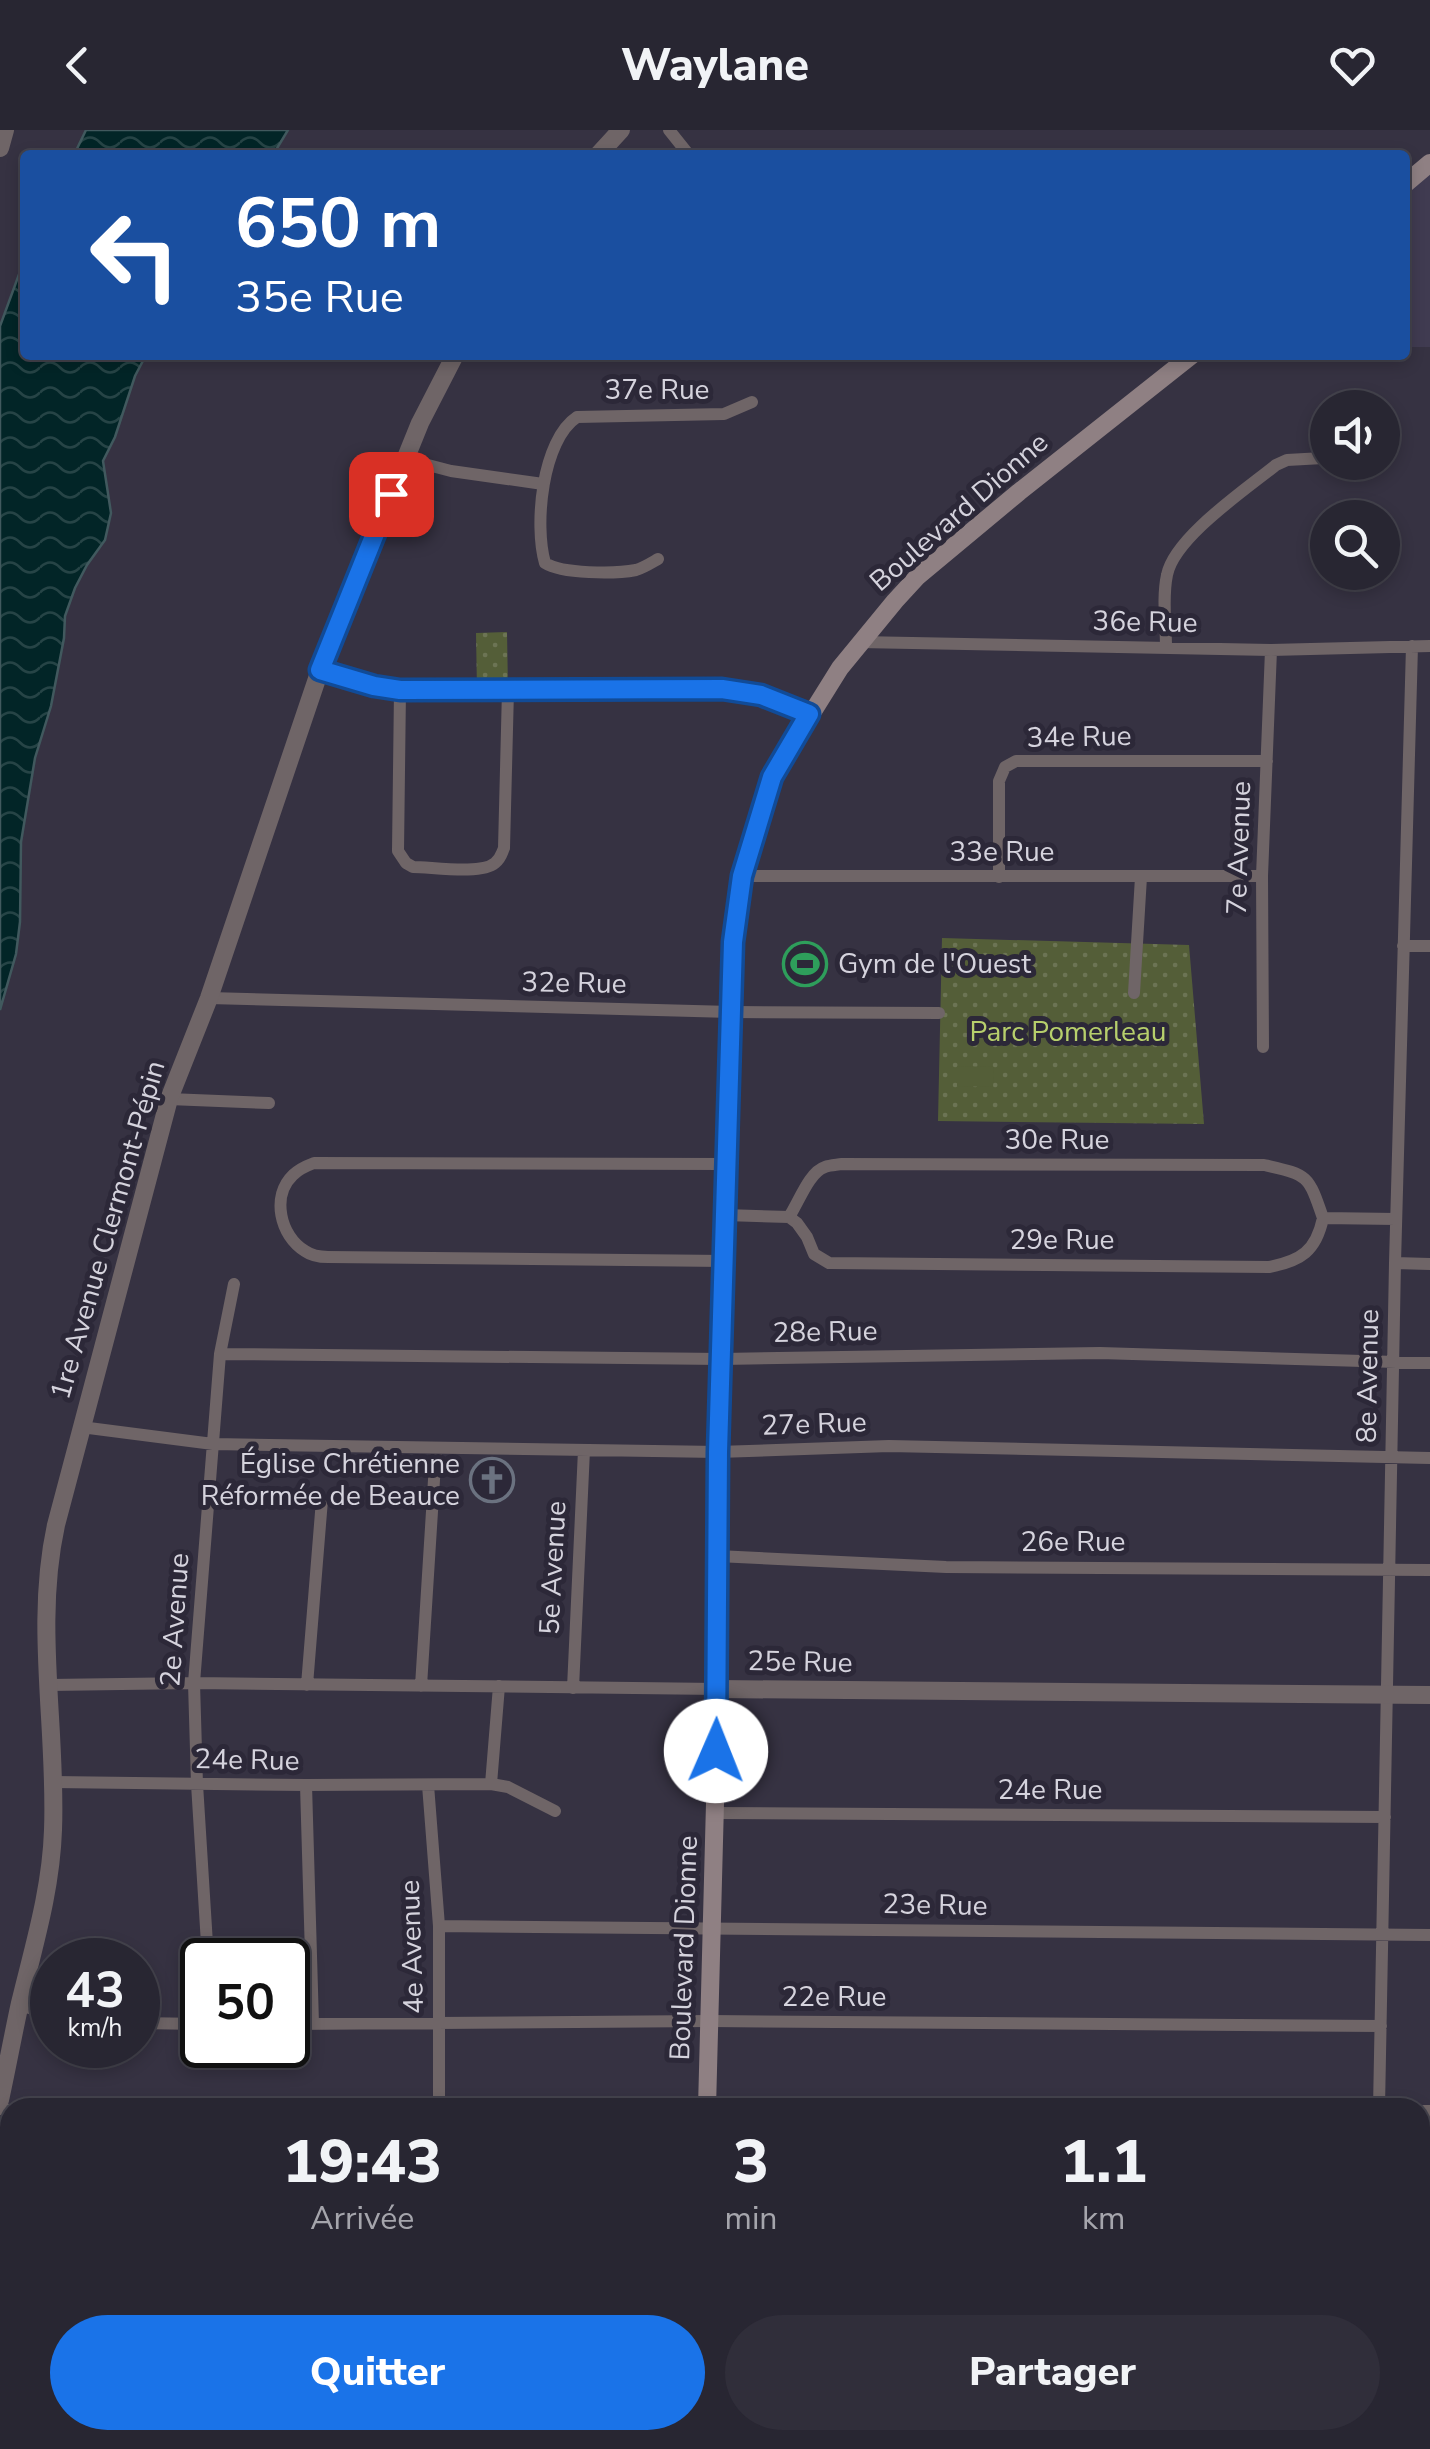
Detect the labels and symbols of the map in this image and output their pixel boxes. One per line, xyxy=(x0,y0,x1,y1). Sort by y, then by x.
street label: 37e Rue xyxy=(604,371,710,409)
street label: Boulevard Dionne xyxy=(862,424,1056,600)
pin xyxy=(349,452,434,537)
street label: 36e Rue xyxy=(1092,602,1198,642)
street label: 34e Rue xyxy=(1026,717,1132,757)
street label: 7e Avenue xyxy=(1218,780,1260,916)
street label: 33e Rue xyxy=(949,833,1055,871)
sports icon: Gym de l'Ouest xyxy=(782,941,828,987)
place label: Gym de l'Ouest xyxy=(838,945,1031,983)
street label: 32e Rue xyxy=(521,963,627,1003)
park label: Parc Pomerleau xyxy=(969,1013,1167,1051)
street label: 1re Avenue Clermont-Pépin xyxy=(41,1056,175,1404)
street label: 30e Rue xyxy=(1004,1121,1110,1159)
street label: 29e Rue xyxy=(1009,1221,1115,1259)
street label: 8e Avenue xyxy=(1348,1309,1388,1443)
street label: 28e Rue xyxy=(772,1312,878,1352)
street label: 27e Rue xyxy=(761,1403,867,1445)
place label: Église Chrétienne Réformée de Beauce xyxy=(201,1445,460,1515)
church icon: Église Chrétienne Réformée de Beauce xyxy=(469,1457,515,1503)
street label: 5e Avenue xyxy=(531,1500,575,1636)
street label: 26e Rue xyxy=(1020,1523,1126,1561)
street label: 2e Avenue xyxy=(151,1552,199,1688)
street label: 25e Rue xyxy=(747,1642,853,1682)
position arrow xyxy=(664,1699,768,1803)
street label: 24e Rue xyxy=(194,1740,300,1780)
street label: 24e Rue xyxy=(997,1771,1103,1809)
street label: Boulevard Dionne xyxy=(661,1835,707,2061)
street label: 4e Avenue xyxy=(391,1879,433,2015)
street label: 23e Rue xyxy=(882,1885,988,1925)
speed limit sign: 50 xyxy=(180,1938,310,2068)
street label: 22e Rue xyxy=(781,1978,887,2016)

